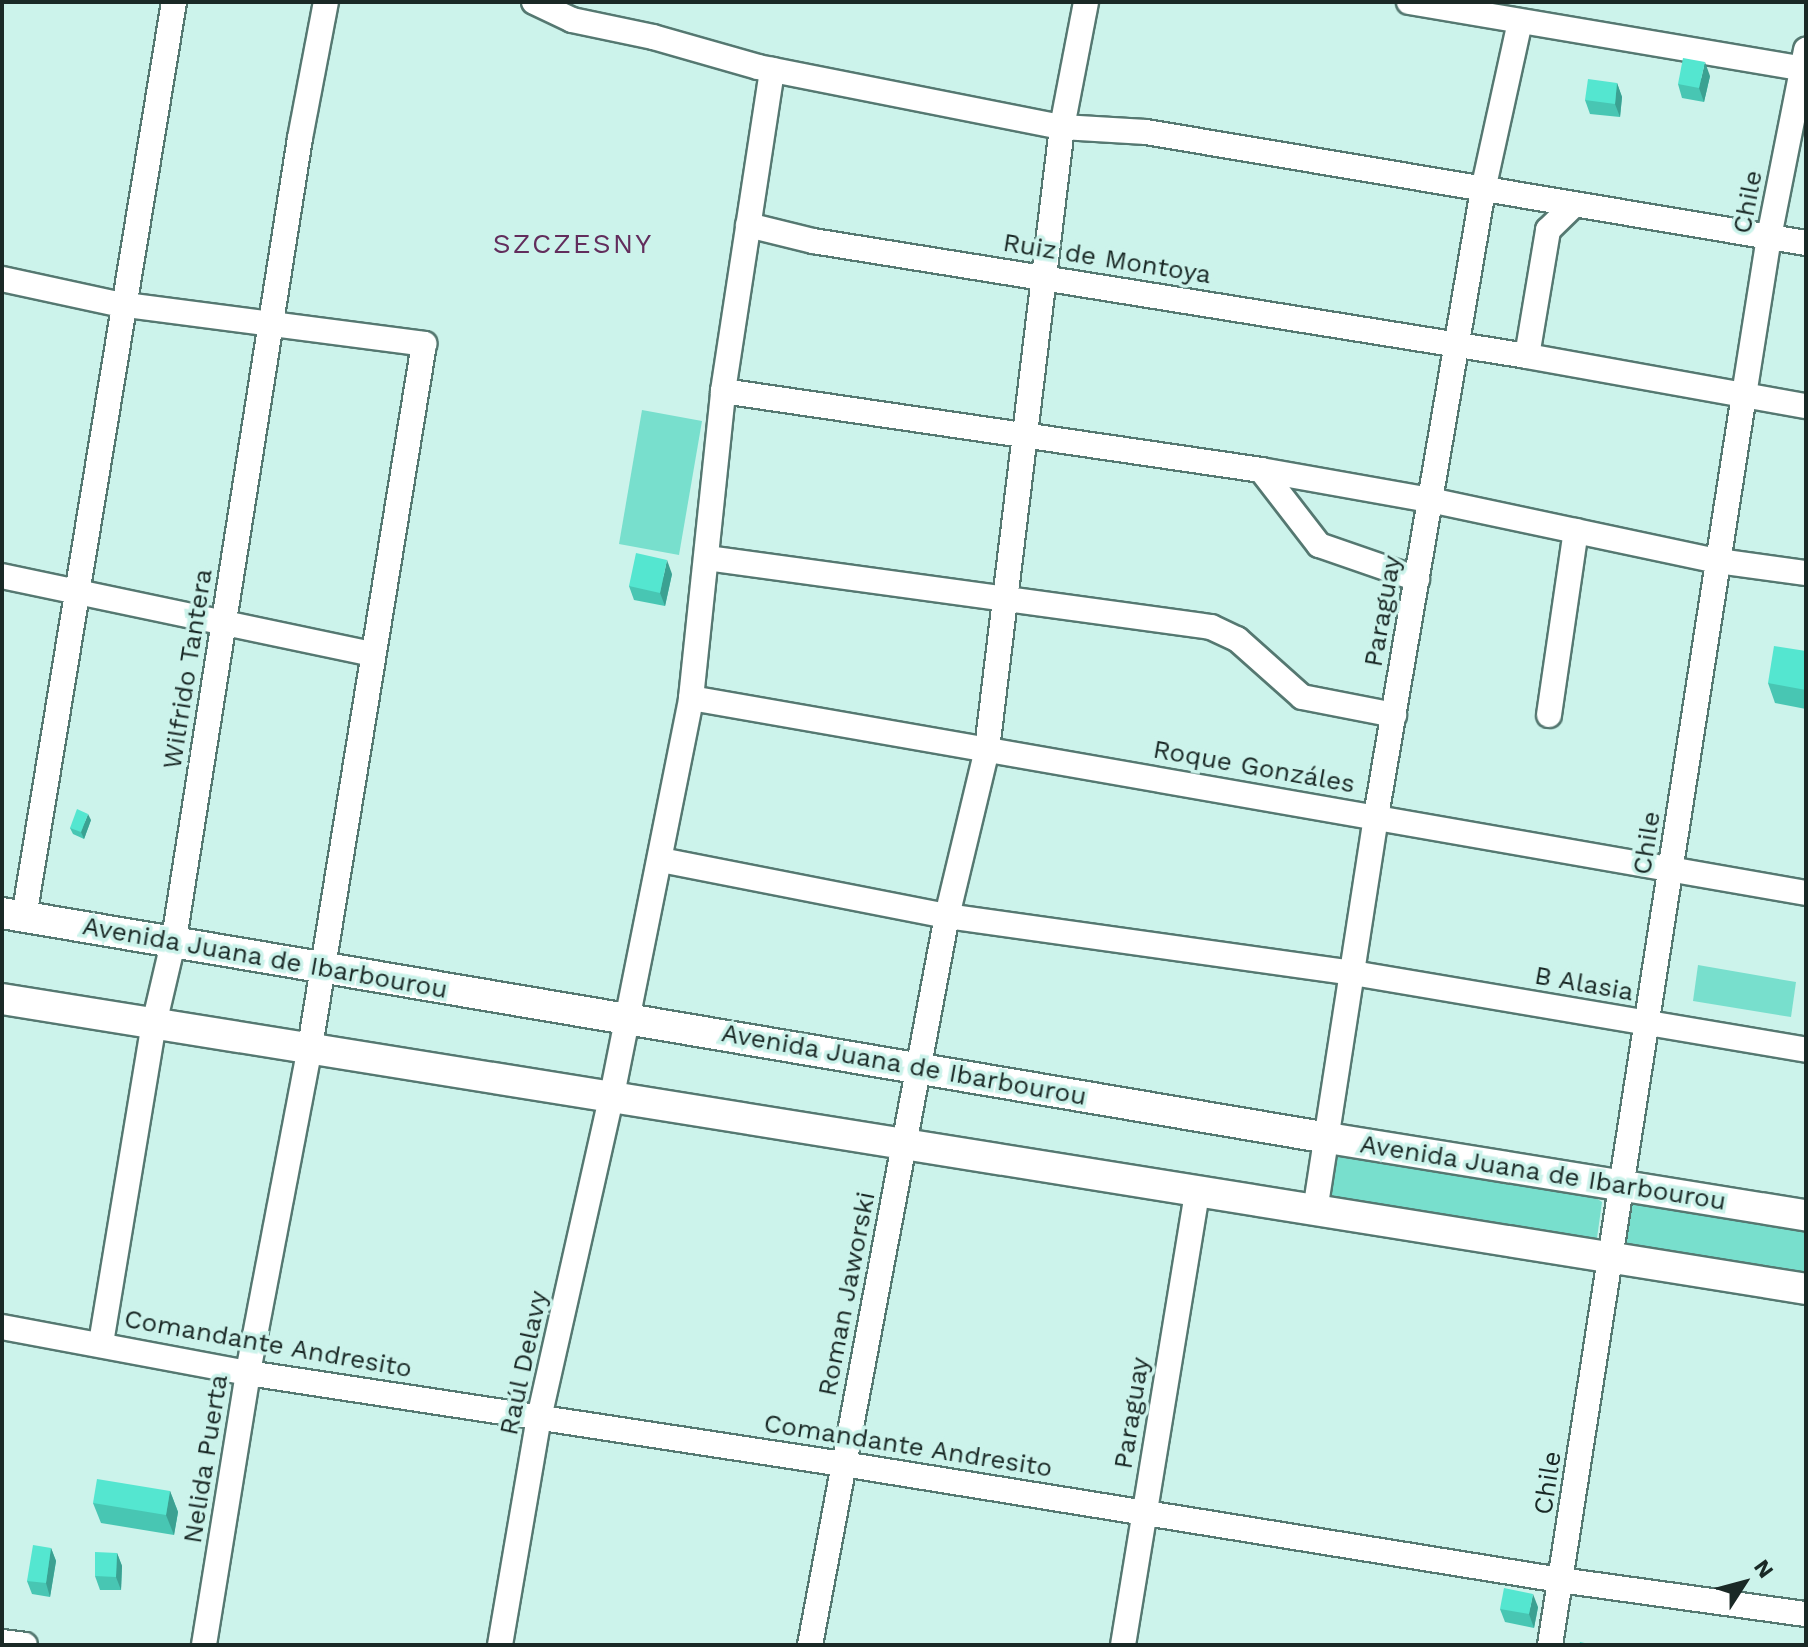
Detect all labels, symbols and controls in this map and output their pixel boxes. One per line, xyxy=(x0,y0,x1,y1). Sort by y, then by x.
street label: Chile xyxy=(1727,168,1769,236)
district label: SZCZESNY xyxy=(493,227,653,261)
street label: Ruiz de Montoya xyxy=(1001,227,1213,291)
street label: Paraguay xyxy=(1358,553,1408,669)
street label: Wilfrido Tantera xyxy=(157,566,219,772)
street label: Roque Gonzáles xyxy=(1151,734,1357,800)
street label: Chile xyxy=(1627,809,1667,877)
street label: Avenida Juana de Ibarbourou xyxy=(79,910,451,1006)
street label: B Alasia xyxy=(1532,960,1636,1008)
street label: Avenida Juana de Ibarbourou xyxy=(718,1017,1090,1113)
street label: Avenida Juana de Ibarbourou xyxy=(1357,1129,1729,1217)
street label: Roman Jaworski xyxy=(812,1189,882,1399)
street label: Raúl Delavy xyxy=(493,1287,555,1439)
street label: Comandante Andresito xyxy=(121,1303,415,1385)
street label: Paraguay xyxy=(1108,1355,1156,1471)
street label: Nelida Puerta xyxy=(177,1372,235,1546)
street label: Comandante Andresito xyxy=(761,1408,1055,1484)
street label: Chile xyxy=(1528,1449,1568,1517)
north arrow xyxy=(1704,1543,1784,1623)
text: N xyxy=(1749,1555,1779,1583)

